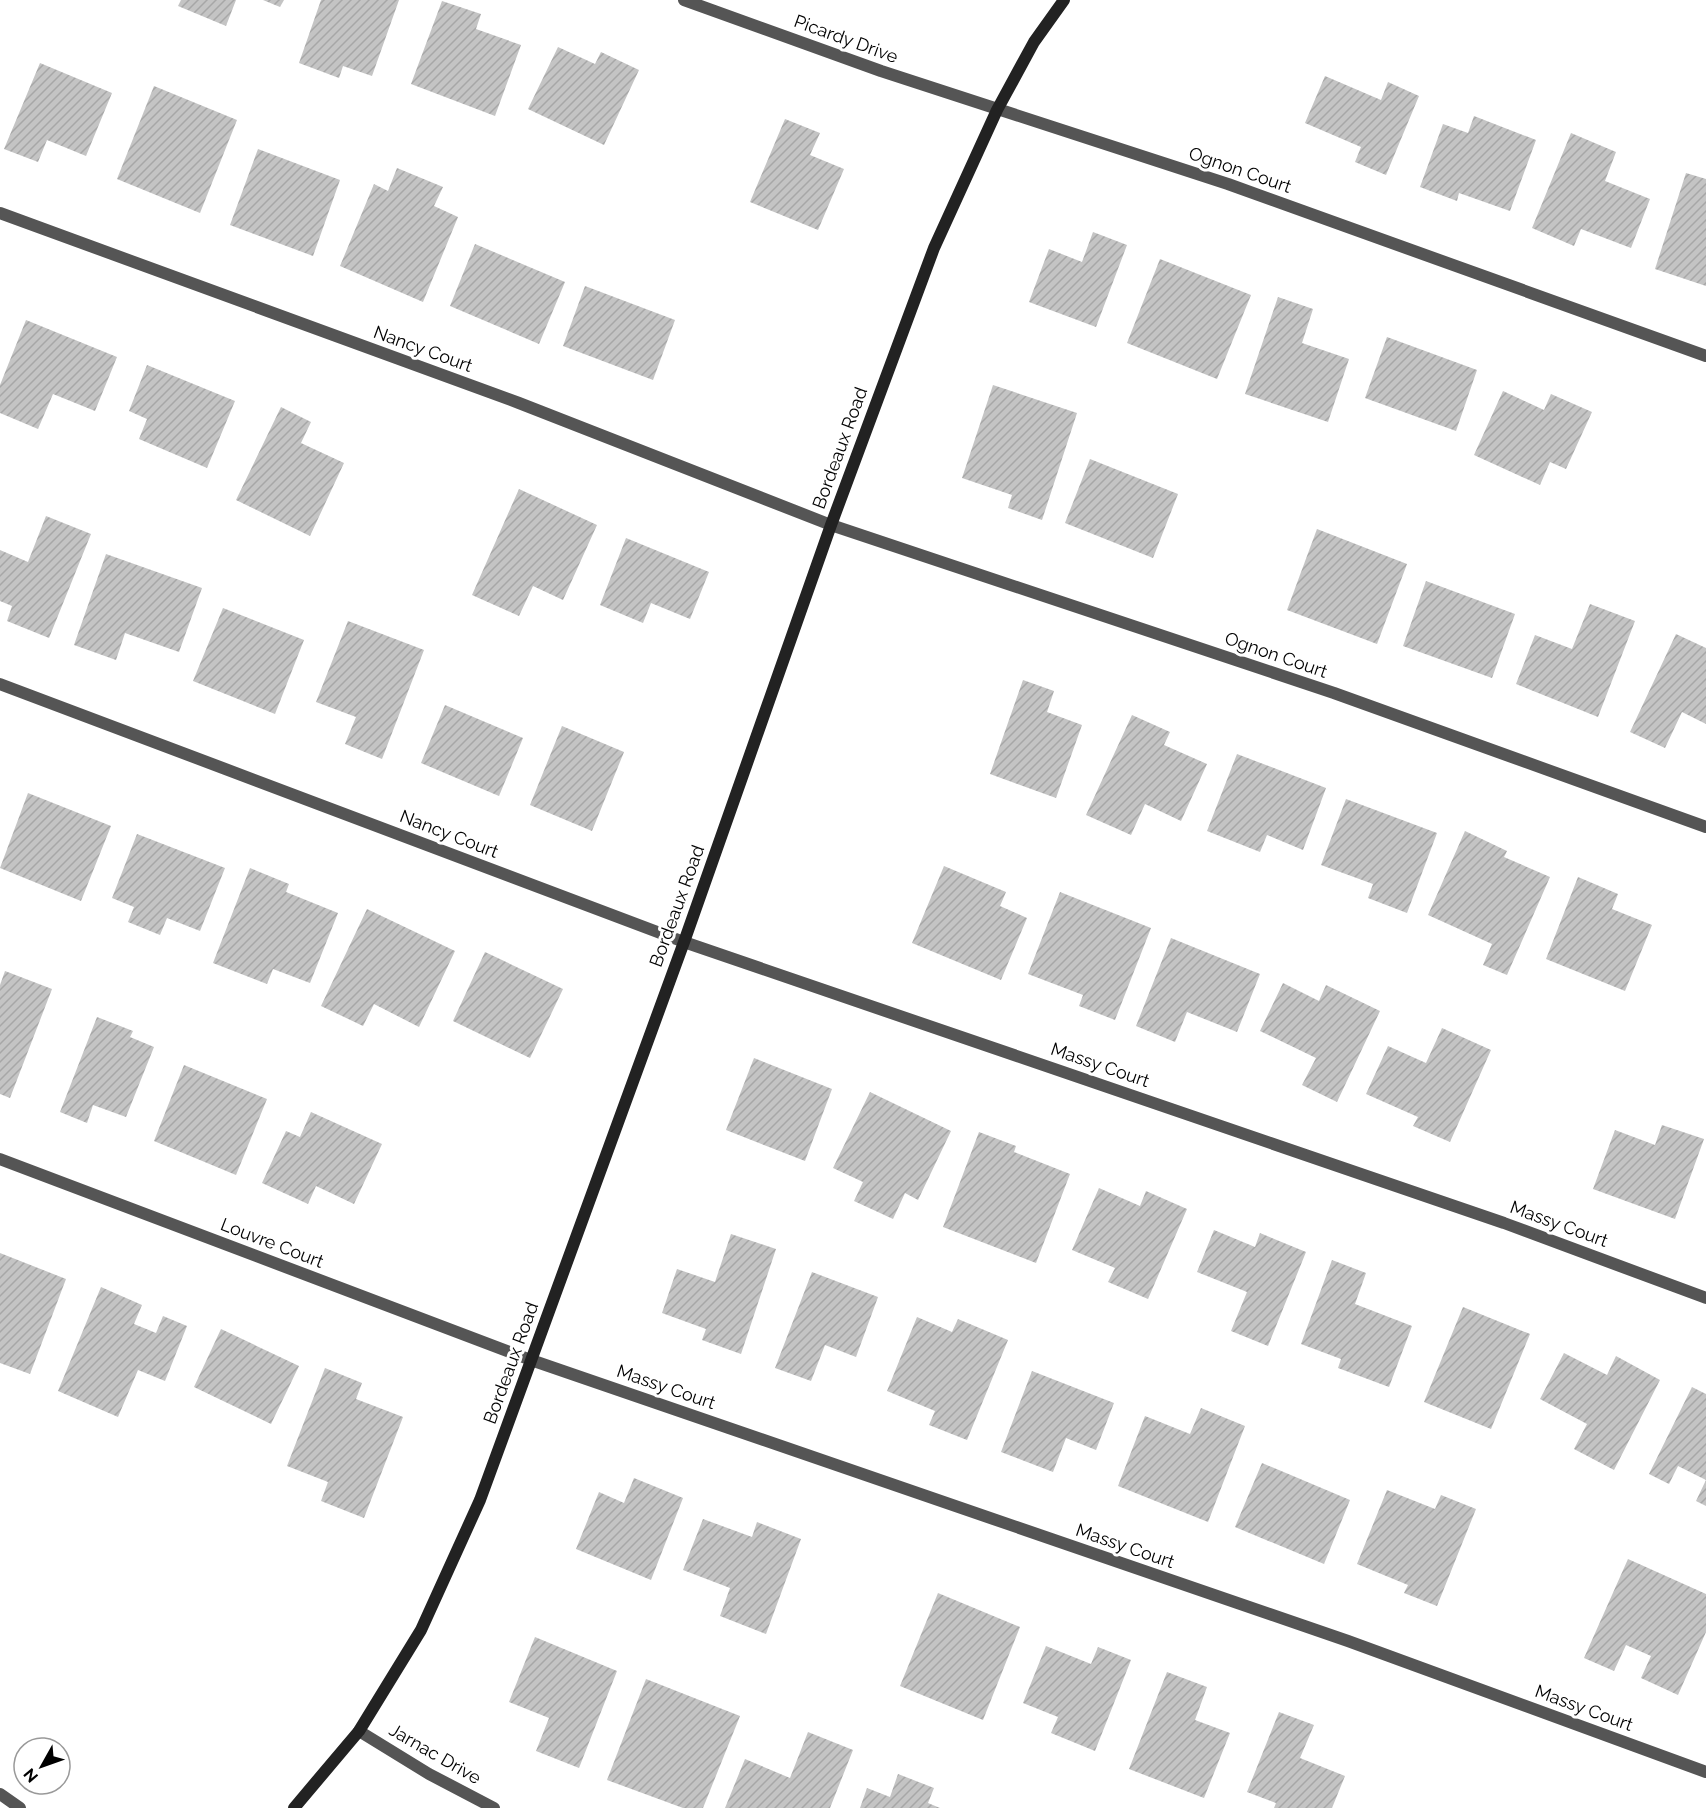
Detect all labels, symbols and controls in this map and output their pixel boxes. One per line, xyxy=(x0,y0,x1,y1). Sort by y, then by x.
street label: Picardy Drive xyxy=(791,10,901,67)
street label: Ognon Court xyxy=(1186,142,1294,197)
street label: Nancy Court xyxy=(371,321,476,376)
street label: Bordeaux Road xyxy=(808,384,871,512)
street label: Ognon Court xyxy=(1222,627,1330,682)
street label: Nancy Court xyxy=(397,805,501,862)
street label: Bordeaux Road xyxy=(645,842,708,970)
street label: Massy Court xyxy=(1048,1038,1152,1091)
street label: Massy Court xyxy=(1507,1196,1611,1251)
street label: Louvre Court xyxy=(218,1213,327,1272)
street label: Bordeaux Road xyxy=(479,1299,542,1427)
street label: Massy Court xyxy=(614,1360,718,1413)
street label: Massy Court xyxy=(1073,1519,1177,1572)
street label: Massy Court xyxy=(1532,1680,1636,1735)
street label: Jarnac Drive xyxy=(386,1719,485,1788)
north arrow xyxy=(12,1736,72,1796)
text: N xyxy=(20,1765,42,1786)

